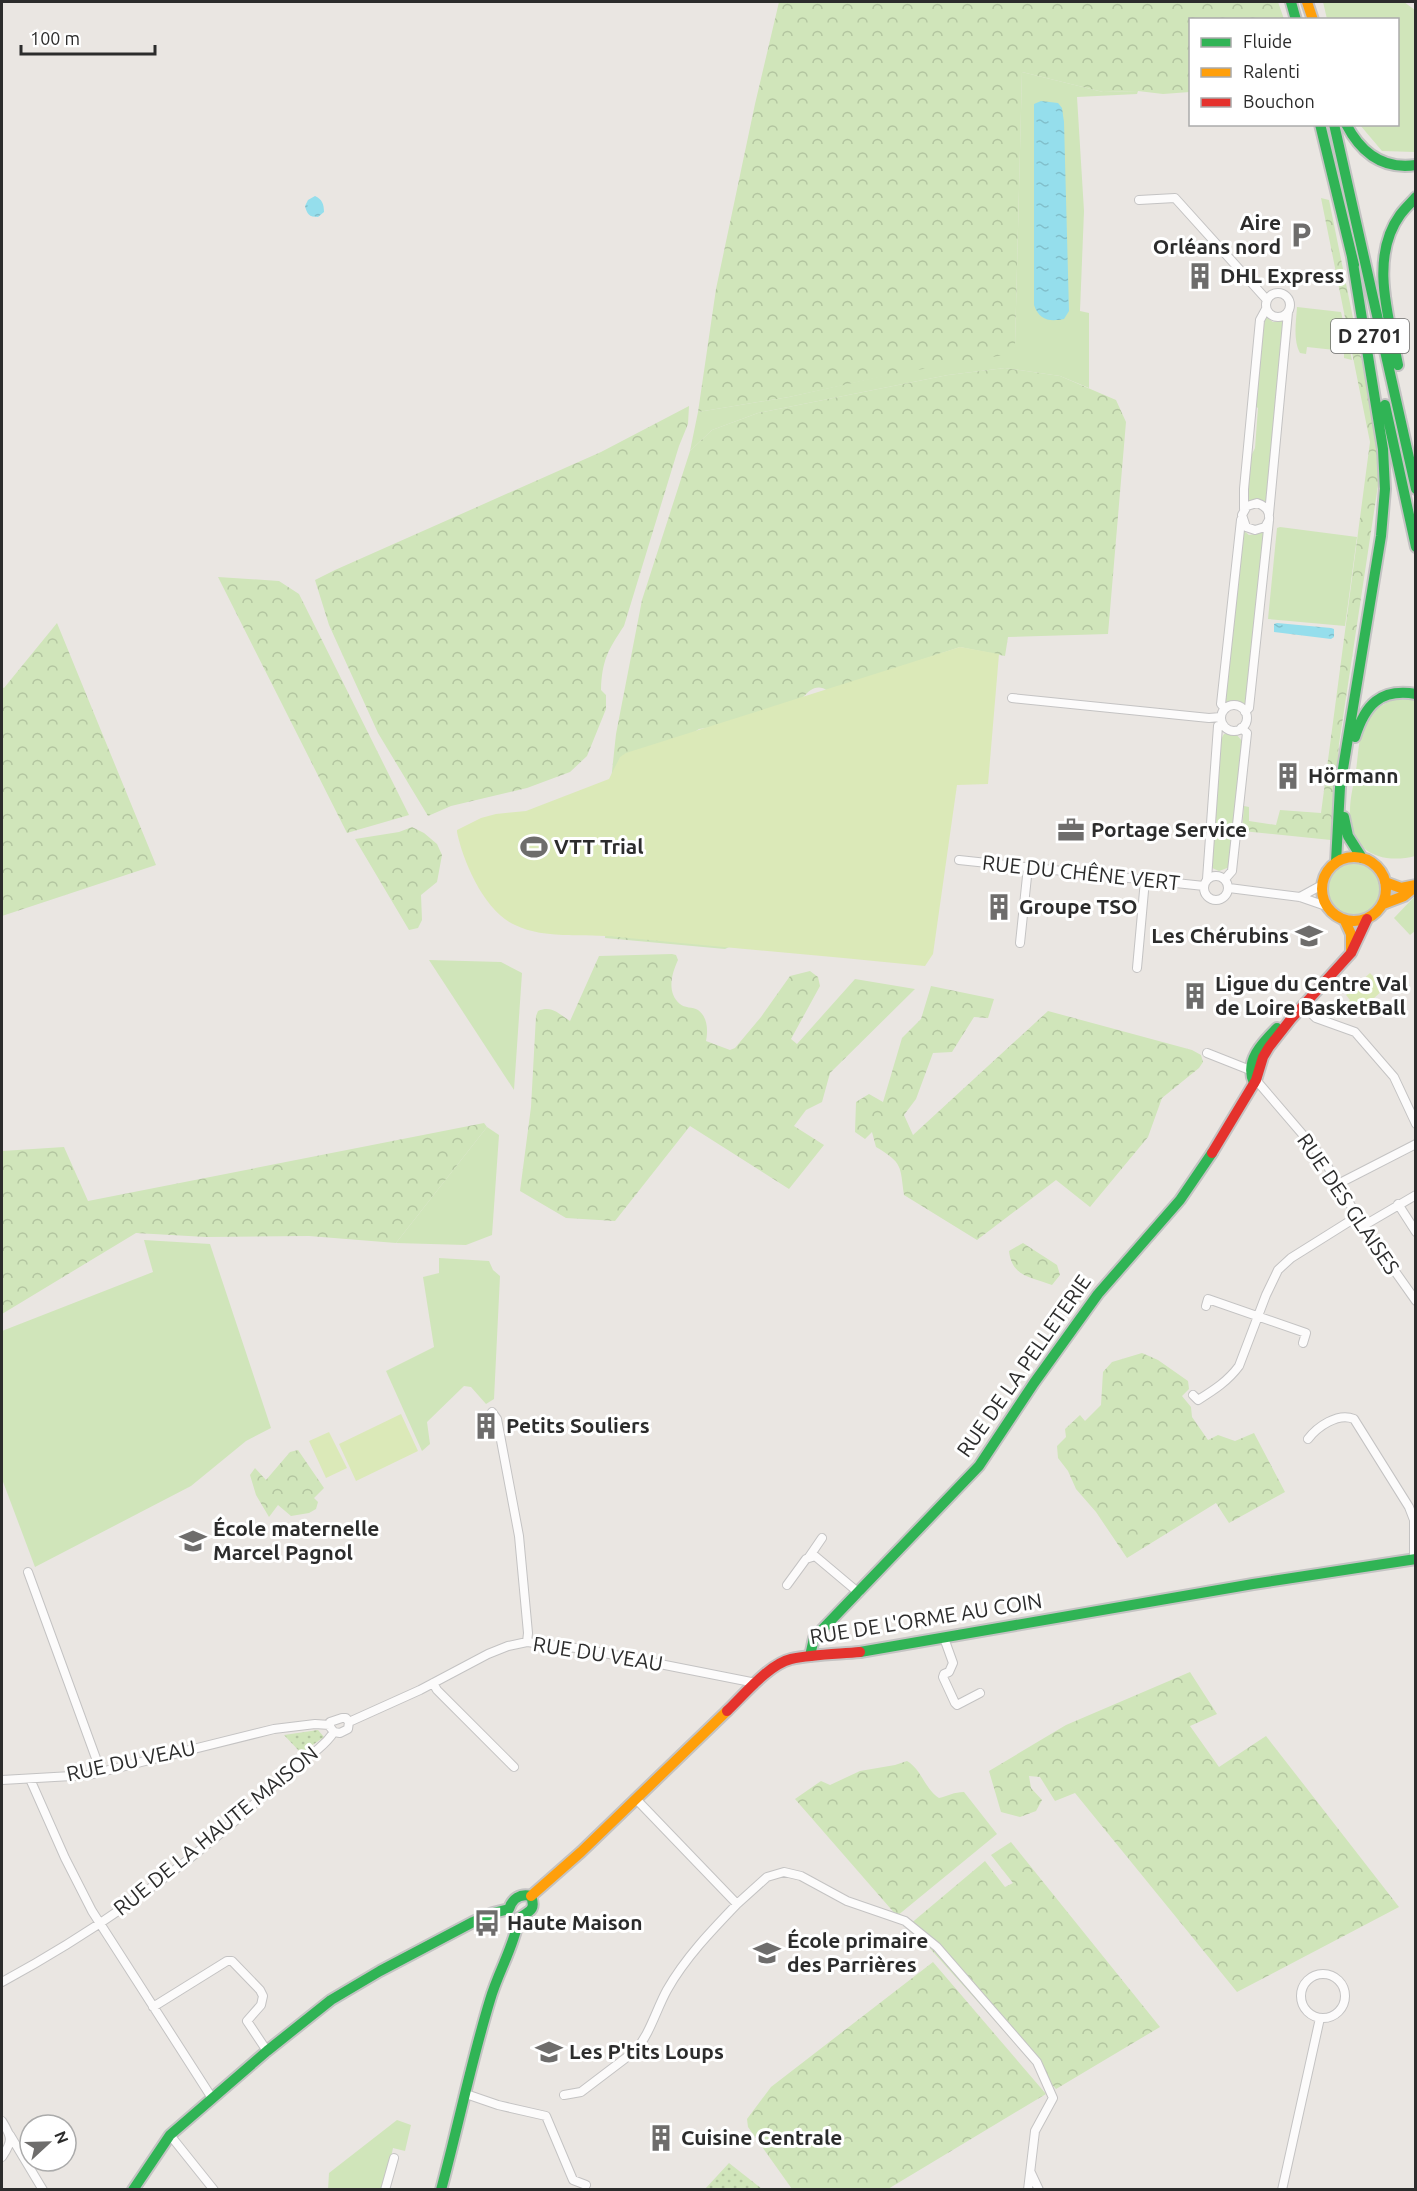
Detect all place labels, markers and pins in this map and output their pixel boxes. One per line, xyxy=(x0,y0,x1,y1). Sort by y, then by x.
place label: Aire Orléans nord xyxy=(1153,210,1281,258)
parking icon: Aire Orléans nord xyxy=(1286,220,1316,250)
building icon: DHL Express xyxy=(1185,261,1215,291)
place label: DHL Express xyxy=(1220,263,1344,287)
building icon: Hörmann xyxy=(1273,761,1303,791)
place label: Hörmann xyxy=(1308,763,1399,787)
office icon: Portage Service xyxy=(1056,815,1086,845)
place label: Portage Service xyxy=(1091,817,1247,841)
sports icon: VTT Trial xyxy=(519,832,549,862)
place label: VTT Trial xyxy=(554,834,644,858)
building icon: Groupe TSO xyxy=(984,892,1014,922)
place label: Groupe TSO xyxy=(1019,894,1138,918)
school or university icon: Les Chérubins xyxy=(1294,921,1324,951)
place label: Les Chérubins xyxy=(1151,923,1289,947)
place label: Ligue du Centre Val de Loire BasketBall xyxy=(1215,971,1408,1019)
building icon: Ligue du Centre Val de Loire BasketBall xyxy=(1180,981,1210,1011)
building icon: Petits Souliers xyxy=(471,1411,501,1441)
place label: Petits Souliers xyxy=(506,1413,650,1437)
place label: École maternelle Marcel Pagnol xyxy=(213,1516,379,1564)
school or university icon: École maternelle Marcel Pagnol xyxy=(178,1526,208,1556)
bus stop icon: Haute Maison xyxy=(472,1908,502,1938)
place label: Haute Maison xyxy=(507,1910,642,1934)
place label: École primaire des Parrières xyxy=(787,1928,928,1976)
school or university icon: École primaire des Parrières xyxy=(752,1938,782,1968)
school or university icon: Les P'tits Loups xyxy=(534,2037,564,2067)
place label: Les P'tits Loups xyxy=(569,2039,724,2063)
building icon: Cuisine Centrale xyxy=(646,2123,676,2153)
place label: Cuisine Centrale xyxy=(681,2125,842,2149)

